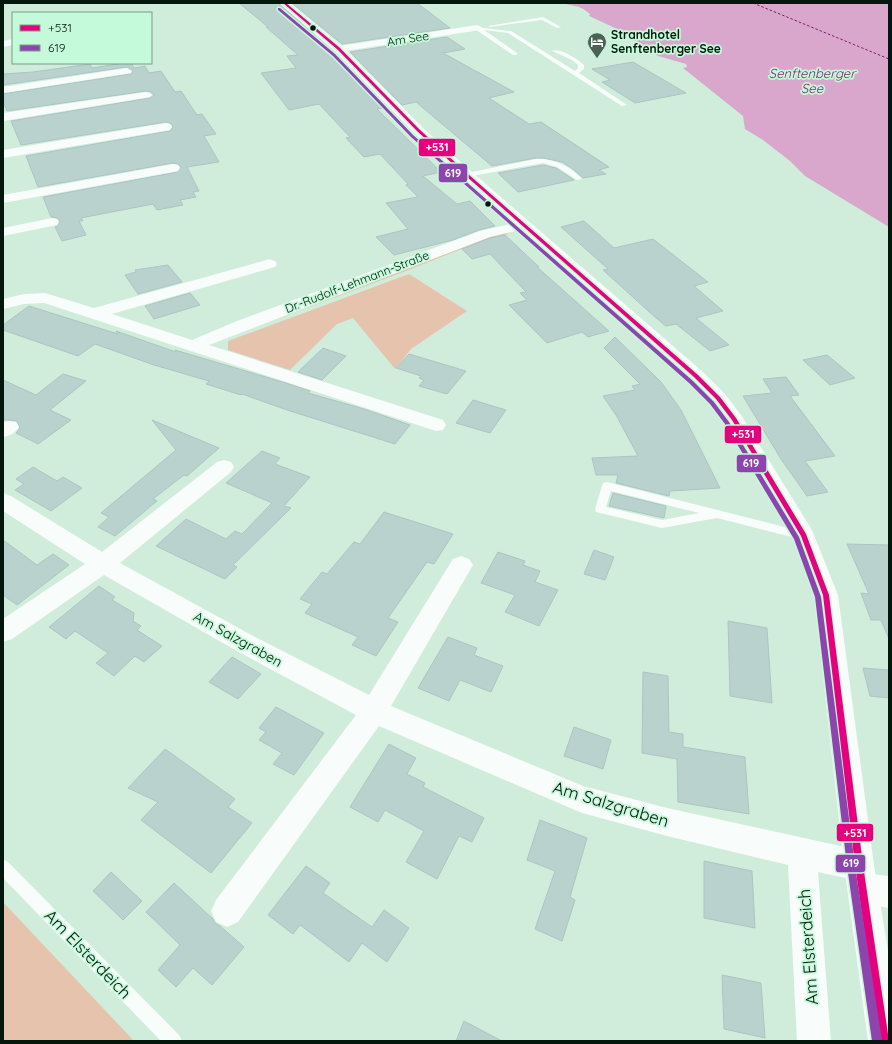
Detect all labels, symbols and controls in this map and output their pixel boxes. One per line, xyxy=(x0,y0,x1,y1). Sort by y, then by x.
legend xyxy=(12,12,152,64)
text: +531 xyxy=(48,20,72,35)
unlabelled marker xyxy=(308,23,318,33)
place label: Strandhotel Senftenberger See xyxy=(611,27,721,56)
street label: Am See xyxy=(386,28,430,49)
hotel icon: Strandhotel Senftenberger See xyxy=(586,31,608,59)
text: 619 xyxy=(48,40,66,55)
water label: Senftenberger See xyxy=(769,65,857,96)
line badge: +531 xyxy=(418,138,456,157)
text: +531 xyxy=(426,140,448,154)
line badge: 619 xyxy=(438,163,468,183)
text: 619 xyxy=(445,166,461,180)
unlabelled marker xyxy=(483,199,493,209)
street label: Dr.-Rudolf-Lehmann-Straße xyxy=(283,247,431,316)
line badge: +531 xyxy=(724,425,762,444)
text: +531 xyxy=(732,427,754,441)
line badge: 619 xyxy=(736,454,767,473)
text: 619 xyxy=(743,456,759,470)
street label: Am Salzgraben xyxy=(190,607,286,671)
street label: Am Salzgraben xyxy=(551,776,672,831)
line badge: +531 xyxy=(836,823,874,842)
text: +531 xyxy=(844,826,866,840)
line badge: 619 xyxy=(835,854,866,873)
text: 619 xyxy=(843,856,859,870)
street label: Am Elsterdeich xyxy=(793,888,822,1006)
street label: Am Elsterdeich xyxy=(40,905,136,1003)

